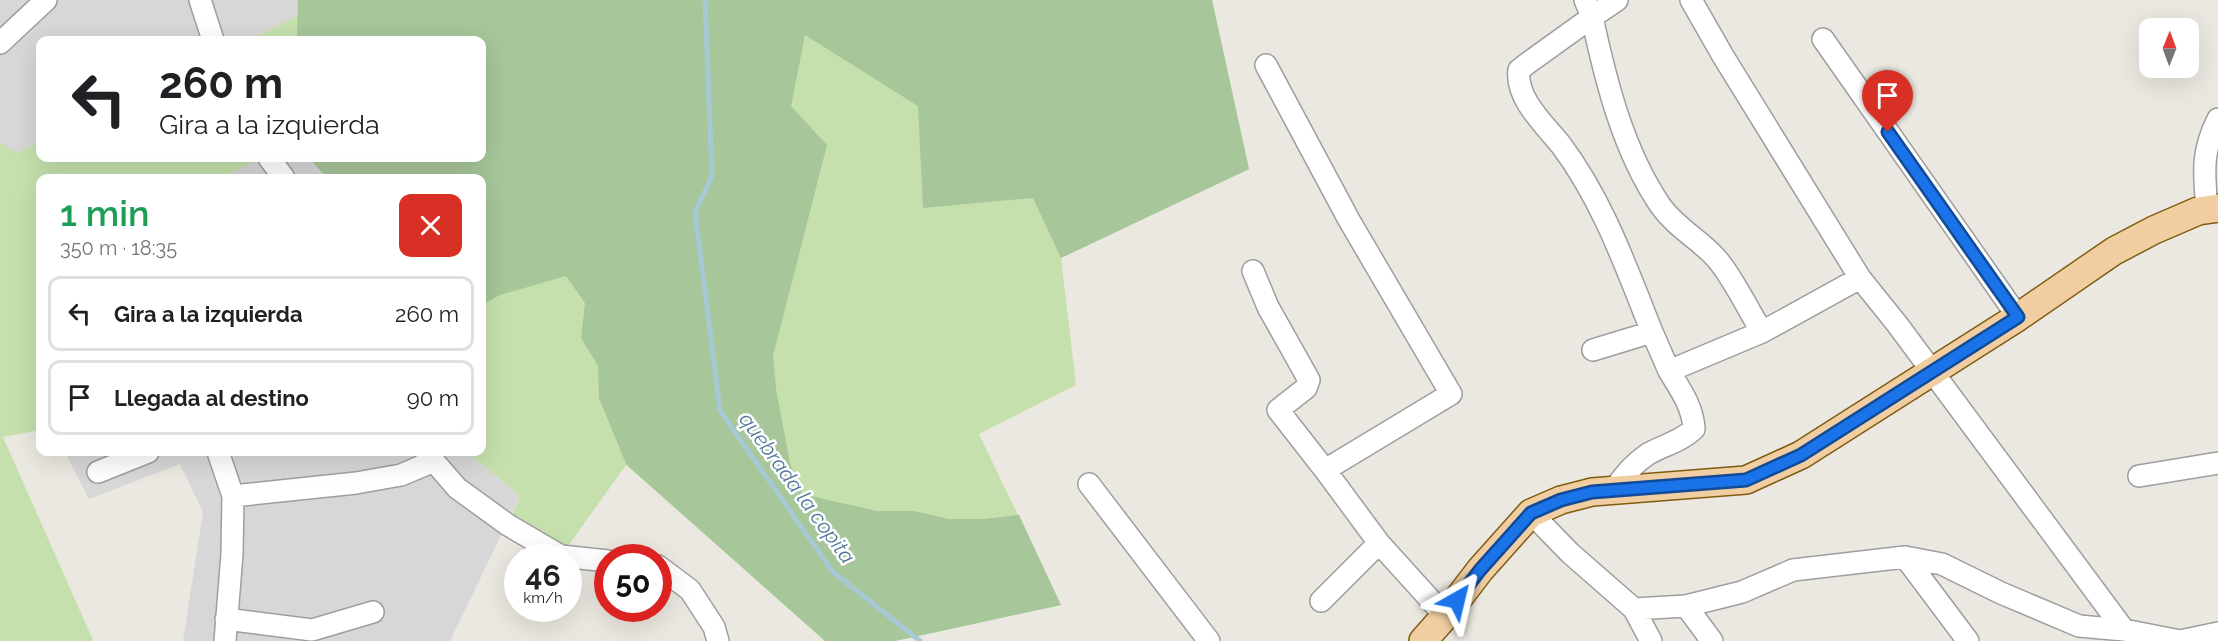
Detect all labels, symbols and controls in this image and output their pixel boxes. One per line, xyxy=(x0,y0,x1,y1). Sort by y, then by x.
north arrow xyxy=(2139,18,2199,78)
map controls xyxy=(2139,18,2199,78)
text: 260 m xyxy=(159,59,283,108)
icon: left xyxy=(60,60,138,138)
pin xyxy=(1862,70,1913,132)
icon: arrive xyxy=(1871,79,1904,112)
text: Gira a la izquierda xyxy=(159,109,380,140)
text: 1 min xyxy=(60,192,149,234)
button: close xyxy=(399,194,462,257)
text: 350 m · 18:35 xyxy=(60,236,177,260)
icon: left xyxy=(63,297,96,330)
text: Gira a la izquierda xyxy=(114,301,303,327)
text: 260 m xyxy=(395,301,459,327)
icon: arrive xyxy=(63,381,96,414)
text: Llegada al destino xyxy=(114,385,309,411)
text: 90 m xyxy=(407,385,459,411)
water label: quebrada la copita xyxy=(734,407,861,568)
speed limit sign: 50 xyxy=(594,544,672,622)
text: 46 xyxy=(525,558,561,593)
position arrow xyxy=(1425,568,1489,632)
text: km/h xyxy=(523,589,563,607)

